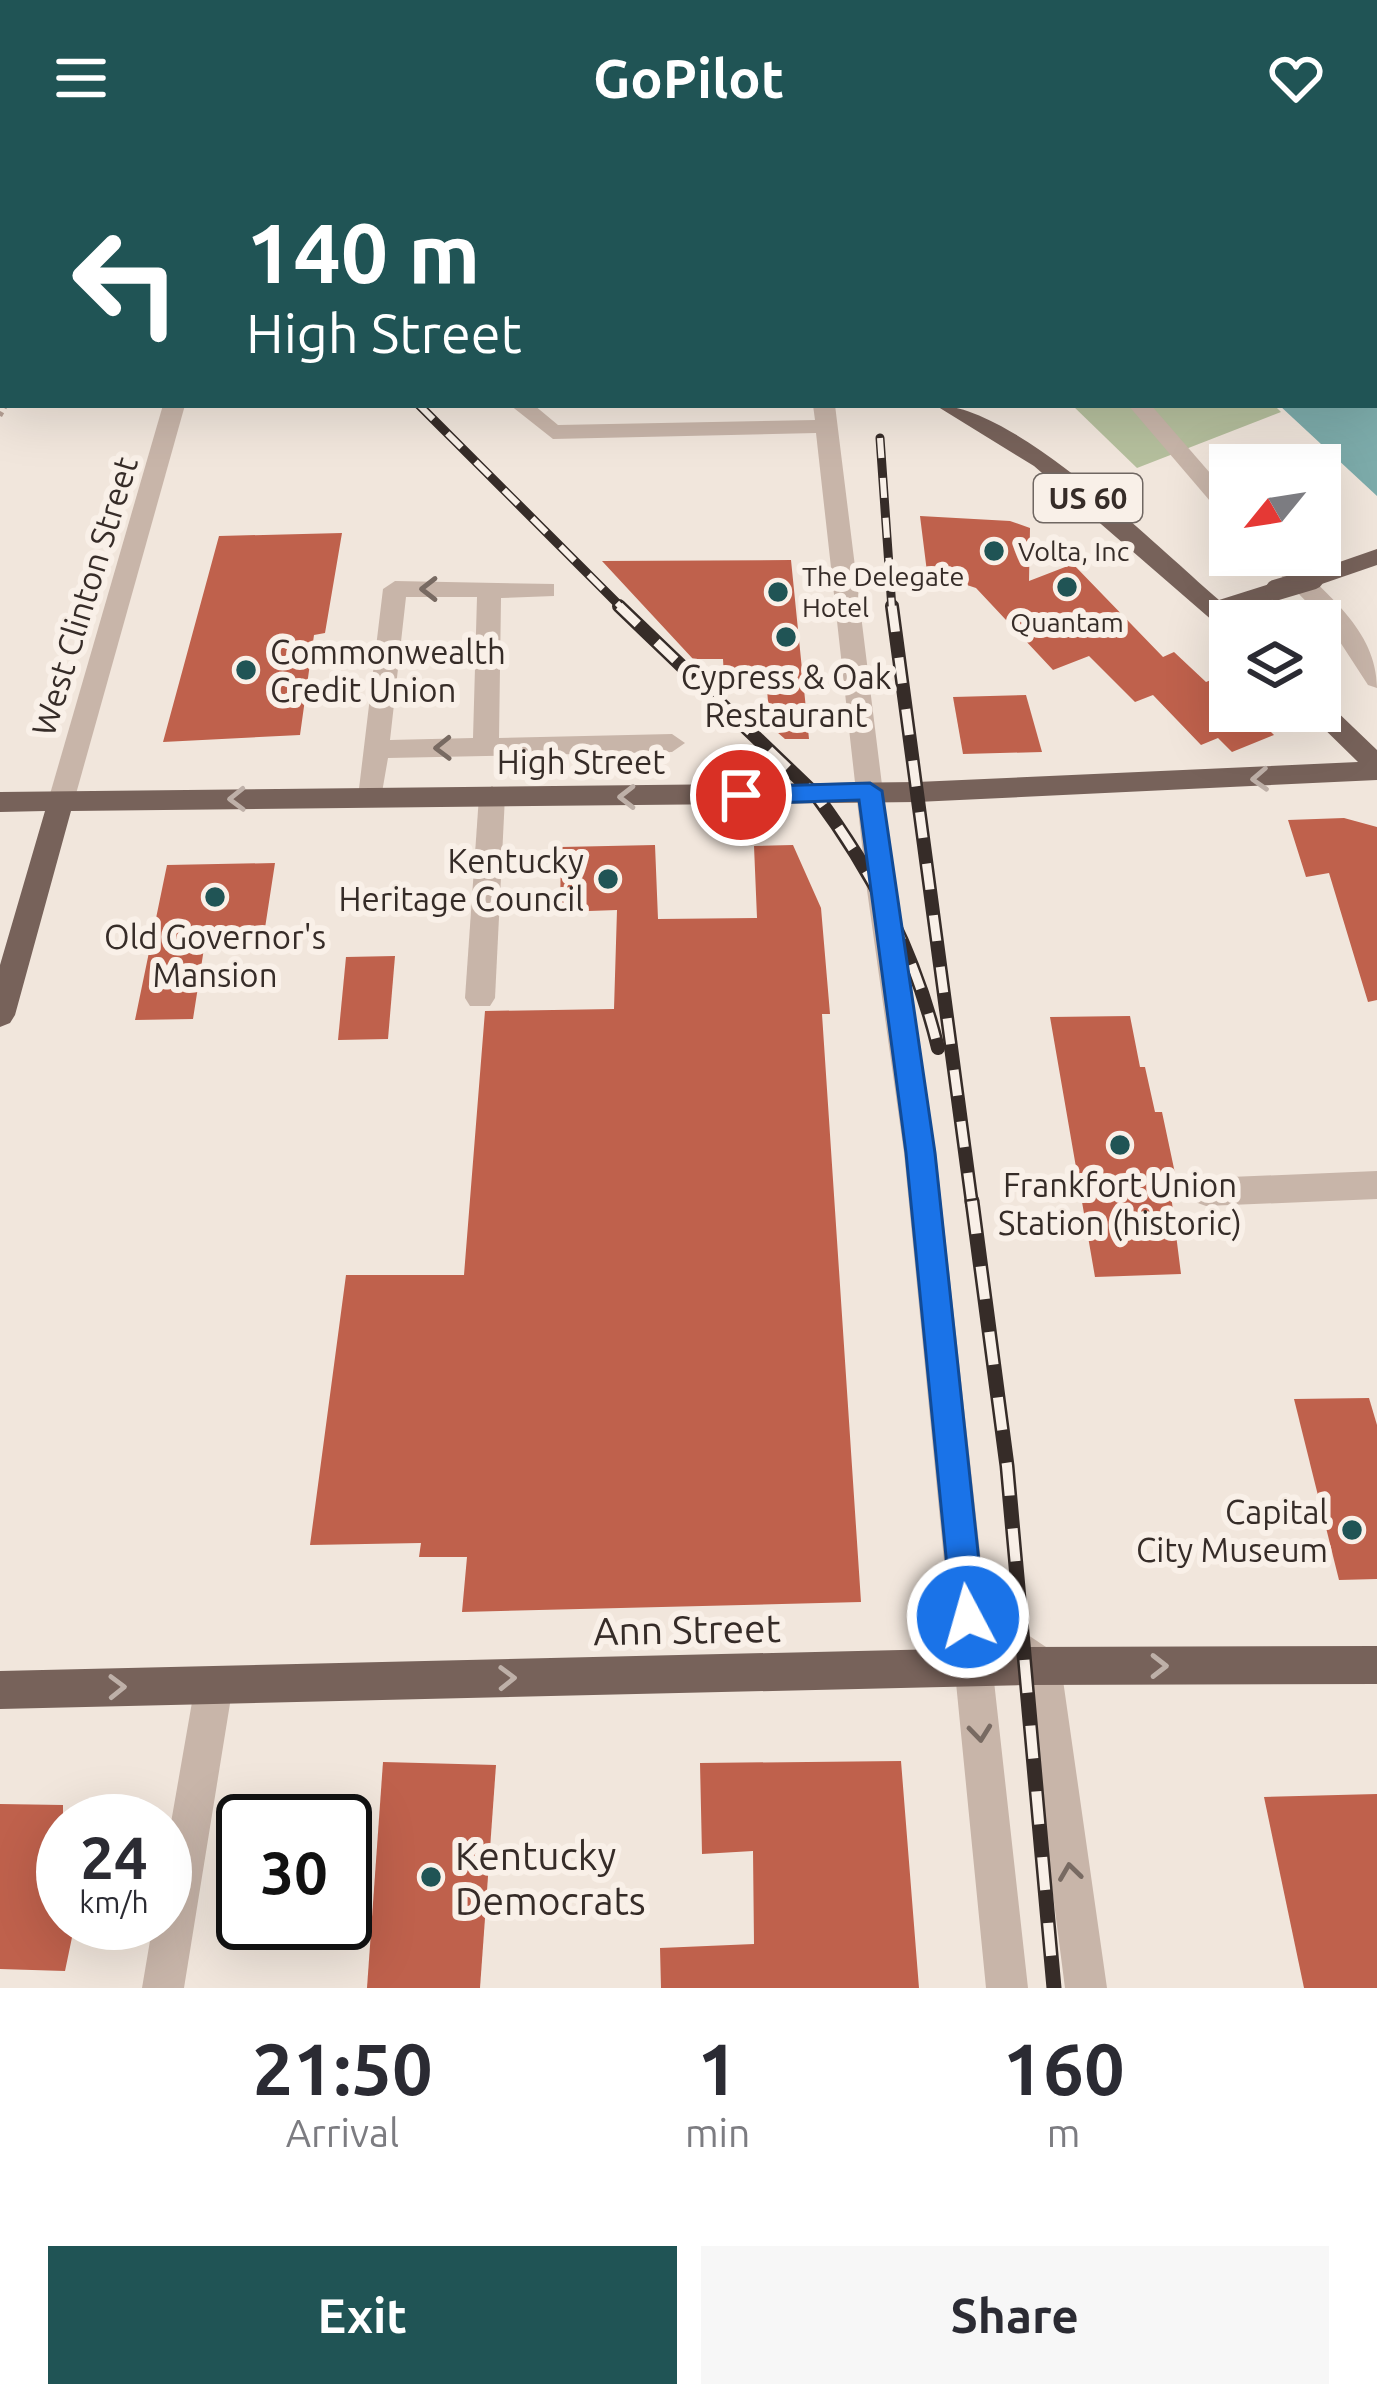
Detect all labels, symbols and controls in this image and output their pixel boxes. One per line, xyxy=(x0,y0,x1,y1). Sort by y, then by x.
icon: menu xyxy=(48,45,114,111)
icon: heart xyxy=(1263,45,1329,111)
text: GoPilot xyxy=(593,48,784,108)
icon: left xyxy=(48,204,204,360)
text: 140 m xyxy=(246,205,480,299)
text: High Street xyxy=(246,303,522,363)
north arrow xyxy=(1209,444,1341,576)
map controls xyxy=(1209,444,1341,732)
street label: West Clinton Street xyxy=(24,452,144,740)
road number: US 60 xyxy=(1034,474,1142,522)
place label: Volta, Inc xyxy=(1018,536,1129,566)
marker: Volta, Inc xyxy=(981,538,1007,564)
place label: The Delegate Hotel xyxy=(802,561,964,622)
marker: Quantam xyxy=(1054,574,1080,600)
one-way arrow xyxy=(419,576,437,602)
marker: The Delegate Hotel xyxy=(765,579,791,605)
button: layers xyxy=(1209,600,1341,732)
place label: Quantam xyxy=(1010,607,1124,637)
marker: Cypress & Oak Restaurant xyxy=(773,624,799,650)
place label: Commonwealth Credit Union xyxy=(270,633,506,708)
marker: Commonwealth Credit Union xyxy=(233,657,259,683)
place label: Cypress & Oak Restaurant xyxy=(681,658,892,733)
one-way arrow xyxy=(433,735,451,761)
street label: High Street xyxy=(497,743,665,780)
pin xyxy=(690,744,792,846)
icon: arrive xyxy=(708,762,774,828)
one-way arrow xyxy=(1250,766,1269,792)
one-way arrow xyxy=(617,784,635,810)
one-way arrow xyxy=(227,785,246,811)
place label: Kentucky Heritage Council xyxy=(338,842,584,917)
marker: Kentucky Heritage Council xyxy=(595,866,621,892)
marker: Old Governor's Mansion xyxy=(202,884,228,910)
place label: Old Governor's Mansion xyxy=(104,918,326,993)
marker: Frankfort Union Station (historic) xyxy=(1107,1132,1133,1158)
place label: Frankfort Union Station (historic) xyxy=(998,1166,1242,1242)
place label: Capital City Museum xyxy=(1136,1493,1328,1568)
marker: Capital City Museum xyxy=(1339,1517,1365,1543)
position arrow xyxy=(905,1554,1031,1680)
street label: Ann Street xyxy=(593,1606,781,1652)
one-way arrow xyxy=(1151,1653,1169,1679)
one-way arrow xyxy=(498,1666,517,1692)
one-way arrow xyxy=(108,1675,127,1701)
one-way arrow xyxy=(967,1723,993,1743)
speed limit sign: 30 xyxy=(216,1794,372,1950)
text: 24 xyxy=(80,1823,148,1890)
place label: Kentucky Democrats xyxy=(455,1834,646,1922)
one-way arrow xyxy=(1058,1862,1084,1882)
marker: Kentucky Democrats xyxy=(418,1864,444,1890)
text: km/h xyxy=(79,1885,149,1919)
text: 21:50 xyxy=(252,2028,433,2109)
text: 1 xyxy=(697,2028,738,2109)
text: 160 xyxy=(1003,2028,1125,2109)
text: Arrival xyxy=(286,2111,399,2154)
text: min xyxy=(685,2111,750,2154)
text: m xyxy=(1047,2111,1080,2154)
button: Exit xyxy=(48,2246,677,2384)
button: Share xyxy=(701,2246,1329,2384)

